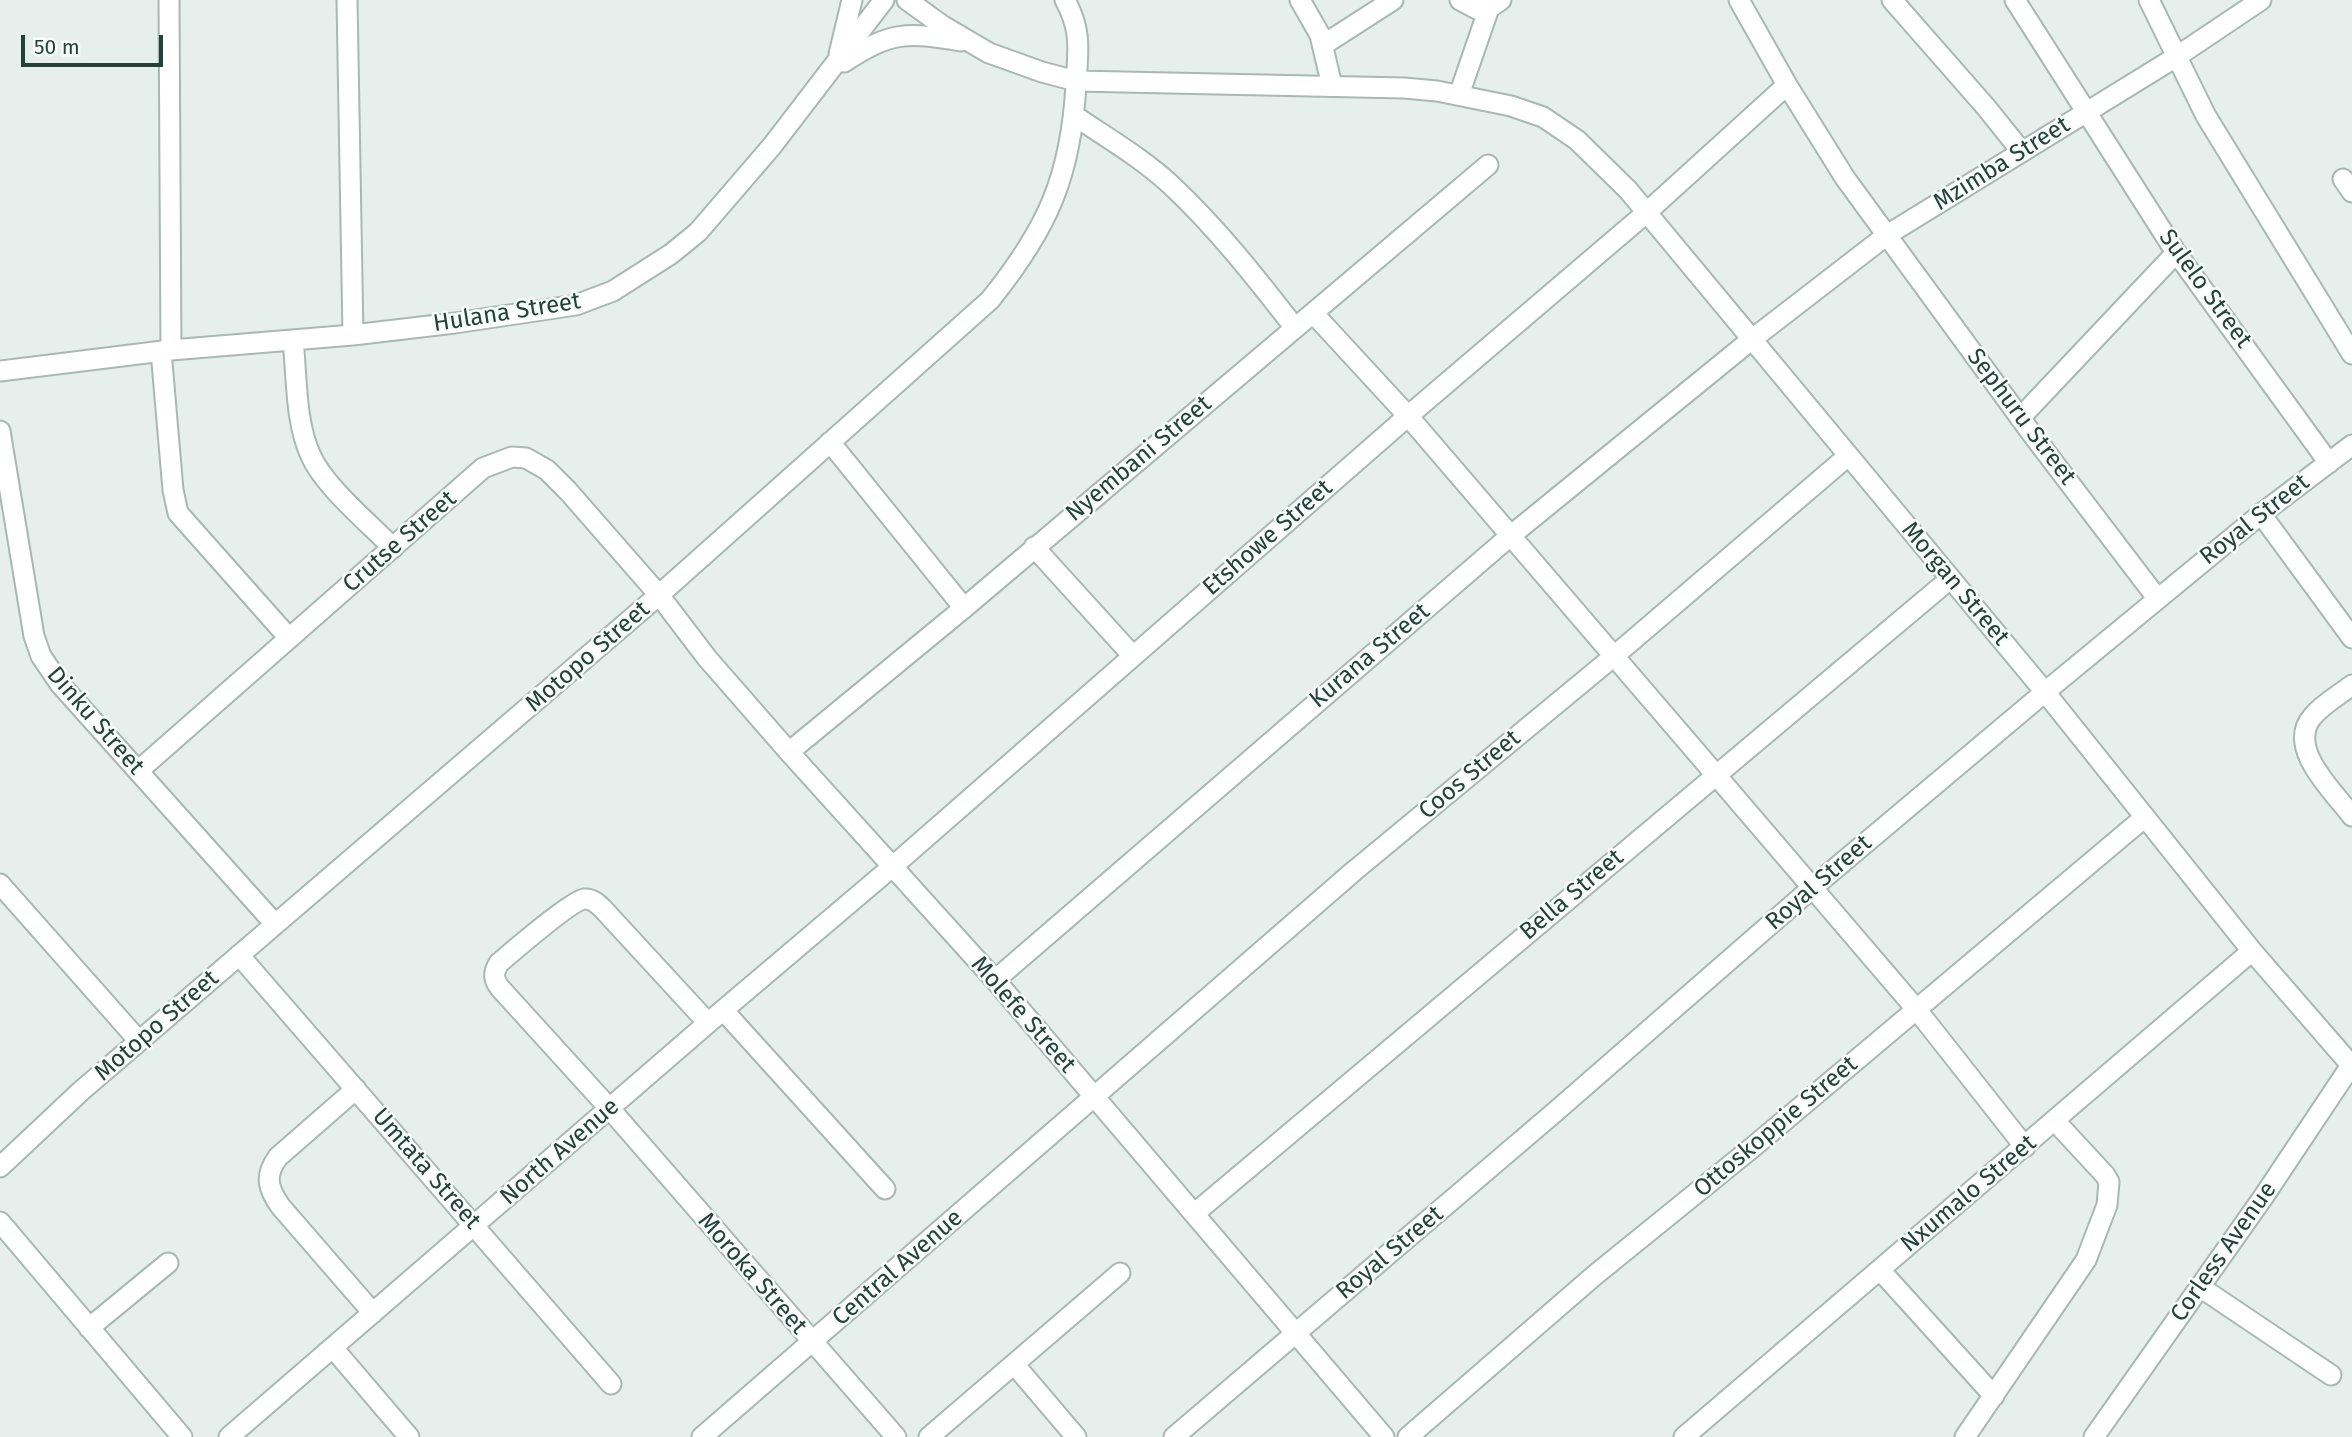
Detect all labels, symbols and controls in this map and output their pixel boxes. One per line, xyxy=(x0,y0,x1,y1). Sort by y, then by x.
scale bar xyxy=(24,21,166,65)
text: 50 m xyxy=(34,34,80,60)
street label: Mzimba Street xyxy=(1929,111,2075,217)
street label: Sulelo Street xyxy=(2152,224,2258,354)
street label: Hulana Street xyxy=(431,287,583,339)
street label: Sephuru Street xyxy=(1960,343,2082,491)
street label: Nyembani Street xyxy=(1060,390,1218,528)
street label: Royal Street xyxy=(2195,468,2315,572)
street label: Etshowe Street xyxy=(1197,474,1339,602)
street label: Crutse Street xyxy=(337,485,463,599)
street label: Morgan Street xyxy=(1895,516,2015,652)
street label: Motopo Street xyxy=(520,595,656,719)
street label: Kurana Street xyxy=(1304,597,1436,715)
street label: Dinku Street xyxy=(40,661,150,781)
street label: Coos Street xyxy=(1413,724,1527,826)
street label: Royal Street xyxy=(1760,829,1878,937)
street label: Bella Street xyxy=(1514,843,1630,947)
street label: Molefe Street xyxy=(965,951,1081,1079)
street label: Motopo Street xyxy=(89,964,225,1088)
street label: Ottoskoppie Street xyxy=(1688,1050,1864,1204)
street label: North Avenue xyxy=(495,1092,625,1212)
street label: Umtata Street xyxy=(366,1103,486,1235)
street label: Nxumalo Street xyxy=(1896,1129,2042,1259)
street label: Corless Avenue xyxy=(2165,1176,2283,1328)
street label: Royal Street xyxy=(1331,1200,1449,1306)
street label: Central Avenue xyxy=(827,1204,969,1332)
street label: Moroka Street xyxy=(691,1207,813,1341)

